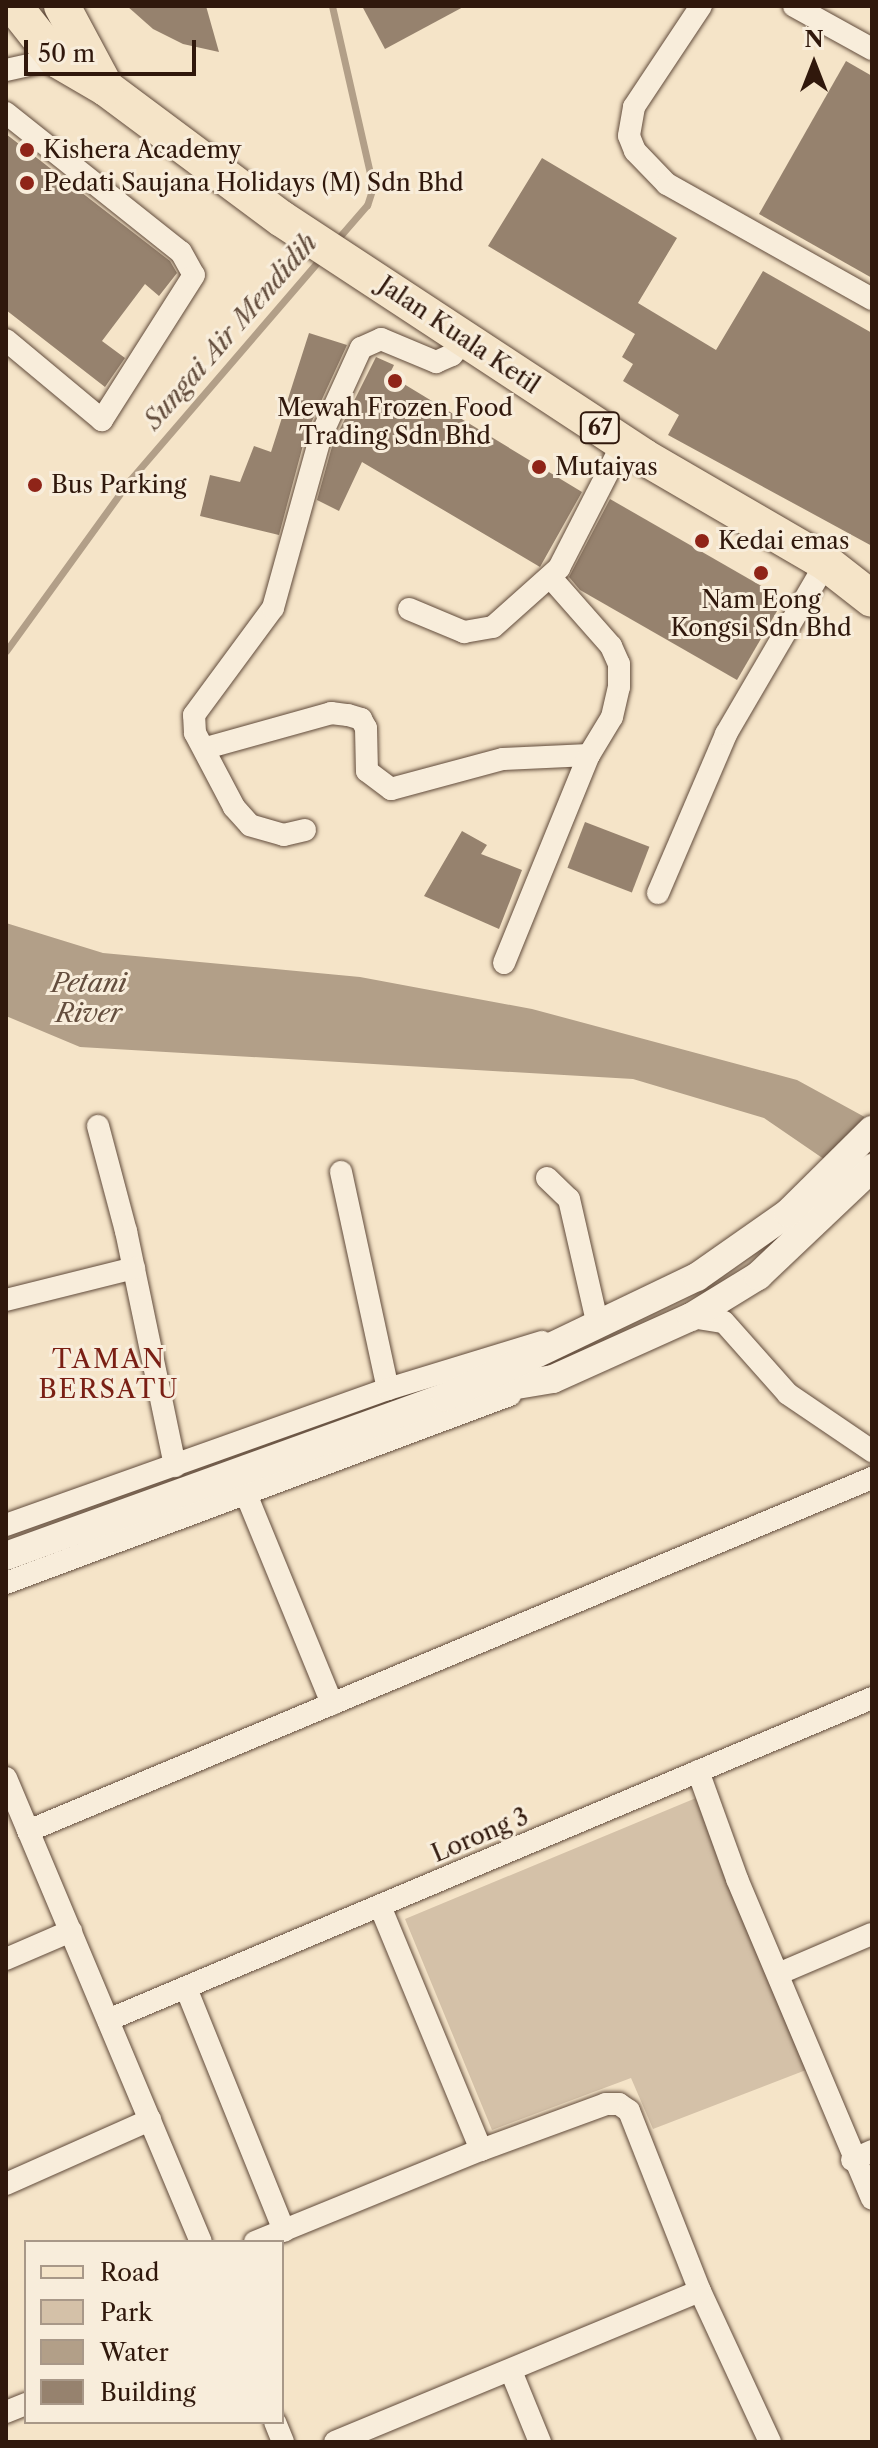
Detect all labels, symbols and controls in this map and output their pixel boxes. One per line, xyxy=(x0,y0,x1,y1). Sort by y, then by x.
scale bar xyxy=(28,24,200,74)
north arrow xyxy=(774,24,854,104)
text: N xyxy=(804,26,824,53)
text: 50 m xyxy=(38,39,95,68)
place label: Kishera Academy xyxy=(43,136,243,164)
marker: Kishera Academy xyxy=(18,141,36,159)
place label: Pedati Saujana Holidays (M) Sdn Bhd xyxy=(43,169,464,197)
marker: Pedati Saujana Holidays (M) Sdn Bhd xyxy=(18,174,36,192)
water label: Sungai Air Mendidih xyxy=(138,228,324,436)
street label: Jalan Kuala Ketil xyxy=(373,270,545,400)
marker: Mewah Frozen Food Trading Sdn Bhd xyxy=(386,372,404,390)
place label: Mewah Frozen Food Trading Sdn Bhd xyxy=(277,394,513,450)
road number: 67 xyxy=(578,410,622,446)
place label: Mutaiyas xyxy=(555,453,658,481)
marker: Mutaiyas xyxy=(530,458,548,476)
place label: Bus Parking xyxy=(51,471,187,499)
marker: Bus Parking xyxy=(26,476,44,494)
place label: Kedai emas xyxy=(718,527,849,555)
marker: Kedai emas xyxy=(693,532,711,550)
marker: Nam Eong Kongsi Sdn Bhd xyxy=(752,564,770,582)
place label: Nam Eong Kongsi Sdn Bhd xyxy=(670,586,852,642)
water label: Petani River xyxy=(51,968,127,1030)
district label: TAMAN BERSATU xyxy=(39,1344,179,1406)
street label: Lorong 3 xyxy=(427,1802,533,1868)
legend xyxy=(24,2240,284,2424)
text: Road xyxy=(100,2258,159,2287)
text: Park xyxy=(100,2298,152,2327)
text: Water xyxy=(100,2338,169,2367)
text: Building xyxy=(100,2378,196,2407)

